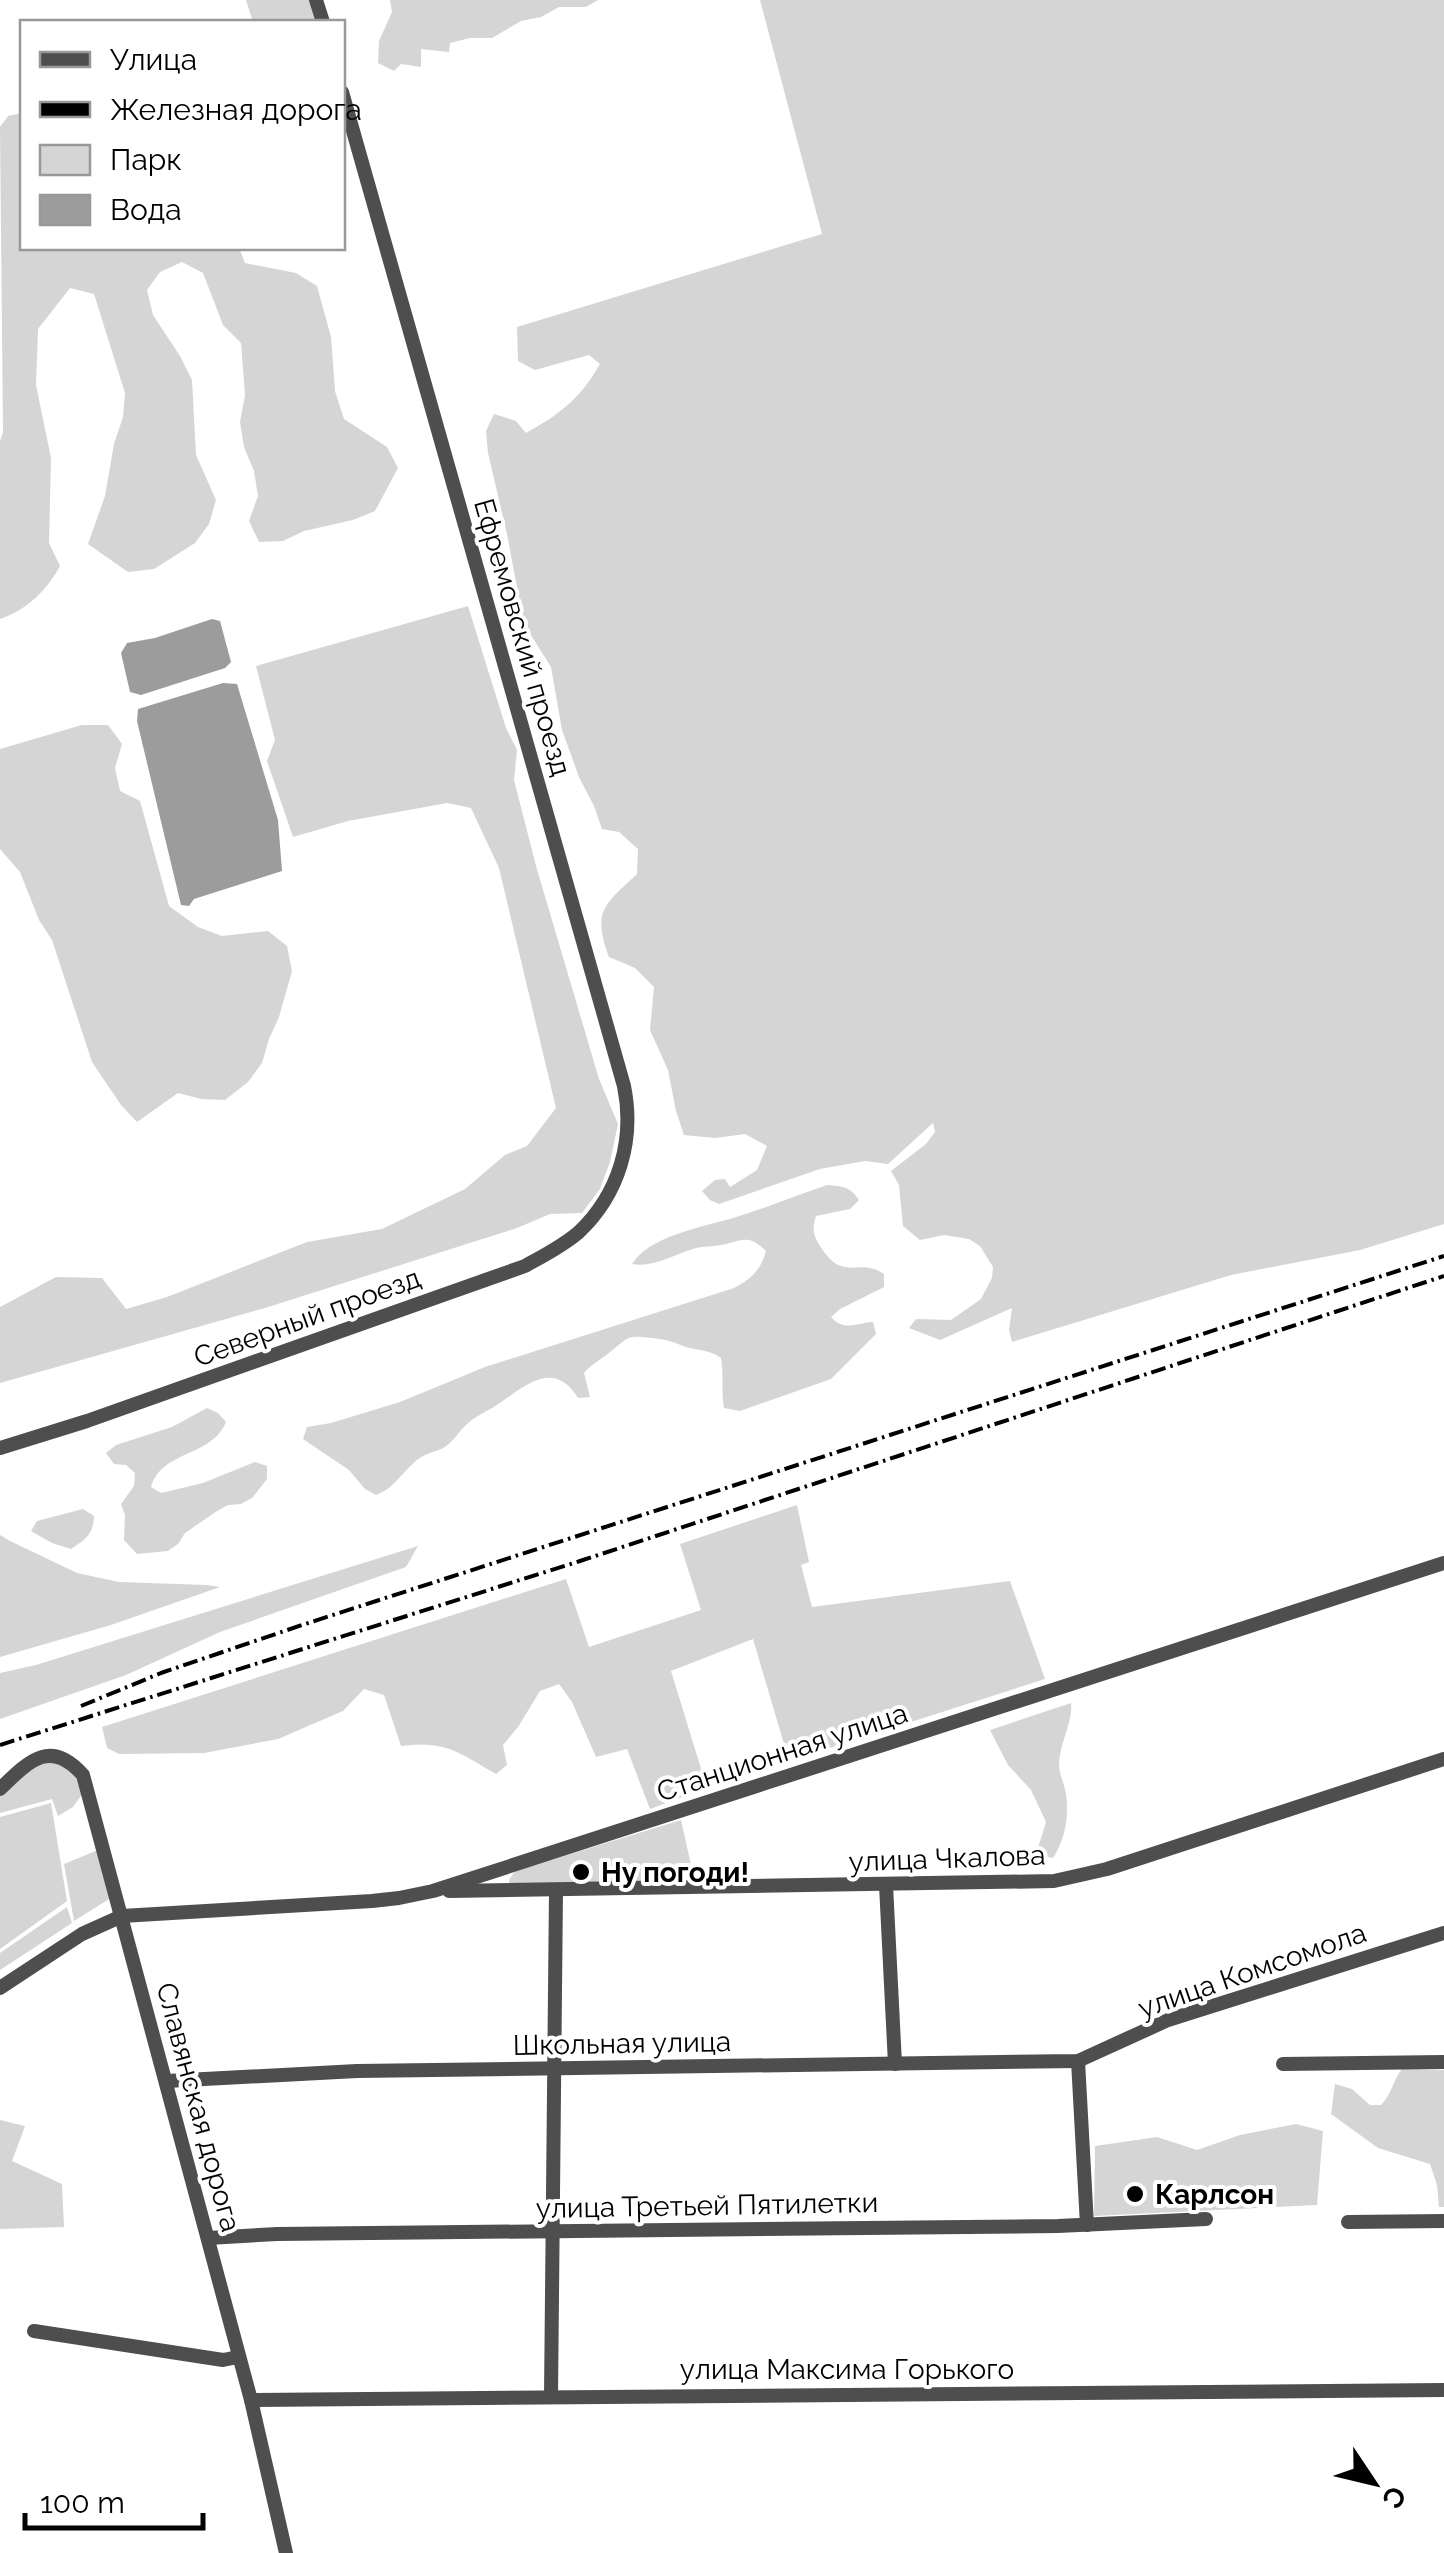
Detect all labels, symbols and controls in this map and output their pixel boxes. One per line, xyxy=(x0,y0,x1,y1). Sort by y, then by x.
legend xyxy=(20,20,345,250)
text: Улица xyxy=(110,42,197,77)
text: Железная дорога xyxy=(110,92,362,127)
text: Парк xyxy=(110,142,182,177)
text: Вода xyxy=(110,192,182,227)
street label: Ефремовский проезд xyxy=(467,495,578,780)
street label: Северный проезд xyxy=(189,1261,425,1374)
street label: Станционная улица xyxy=(653,1696,912,1809)
street label: улица Чкалова xyxy=(848,1839,1046,1878)
place label: Ну погоди! xyxy=(601,1856,749,1889)
marker: Ну погоди! xyxy=(570,1861,592,1883)
street label: улица Комсомола xyxy=(1134,1916,1370,2025)
street label: Славянская дорога xyxy=(149,1979,248,2235)
street label: Школьная улица xyxy=(513,2025,731,2062)
place label: Карлсон xyxy=(1155,2178,1274,2211)
marker: Карлсон xyxy=(1124,2183,1146,2205)
street label: улица Третьей Пятилетки xyxy=(536,2186,878,2225)
street label: улица Максима Горького xyxy=(680,2353,1014,2386)
north arrow xyxy=(1324,2433,1424,2533)
scale bar xyxy=(25,2468,202,2530)
text: С xyxy=(1375,2480,1413,2514)
text: 100 m xyxy=(40,2485,125,2520)

